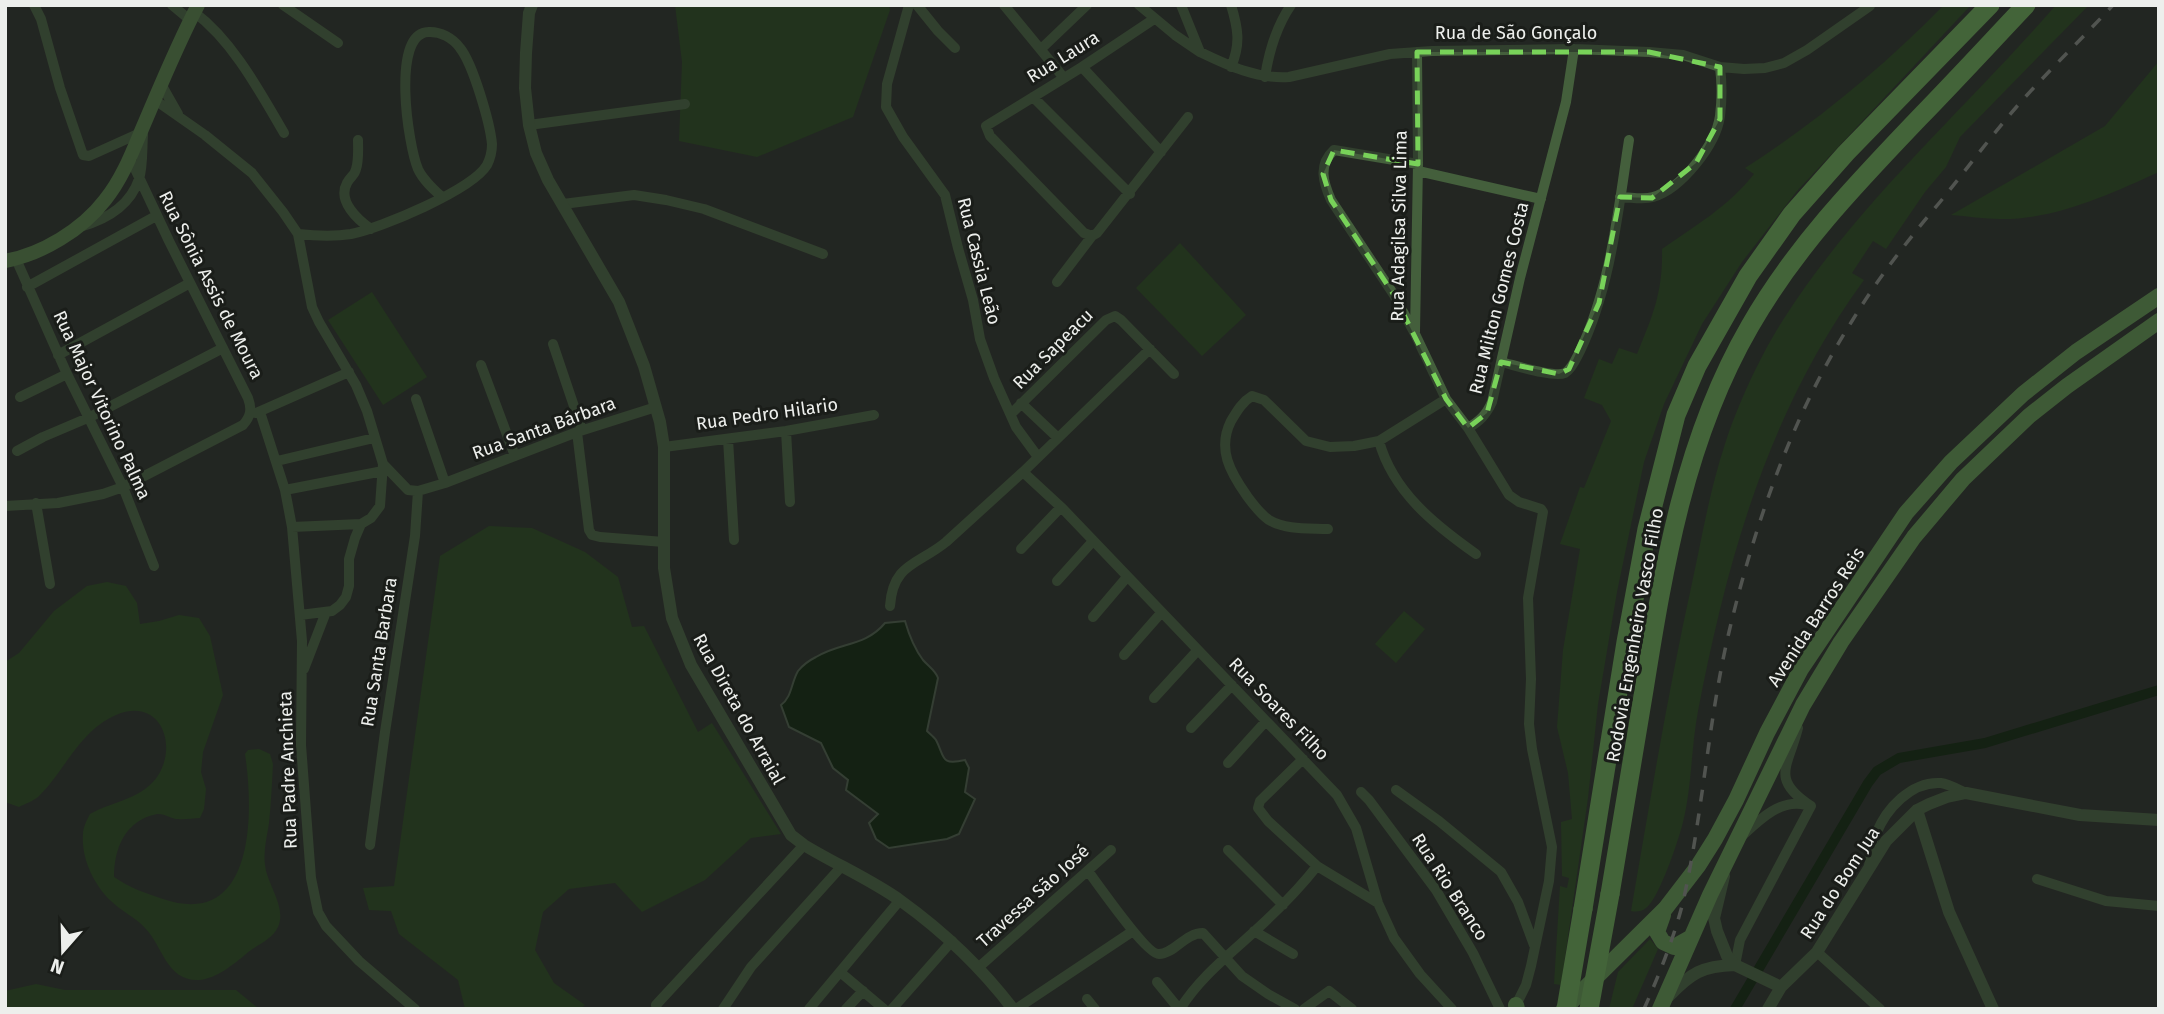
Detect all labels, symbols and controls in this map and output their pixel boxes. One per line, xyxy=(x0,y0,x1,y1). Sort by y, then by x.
street label: Rua de São Gonçalo xyxy=(1435,22,1597,44)
street label: Rua Laura xyxy=(1023,26,1103,88)
street label: Rua Adagilsa Silva Lima xyxy=(1386,130,1412,322)
street label: Rua Sônia Assis de Moura xyxy=(154,187,268,383)
street label: Rua Cassia Leão xyxy=(953,195,1005,327)
street label: Rua Milton Gomes Costa xyxy=(1464,200,1534,396)
street label: Rua Sapeacu xyxy=(1008,304,1098,394)
street label: Rua Major Vitorino Palma xyxy=(48,307,156,503)
street label: Rua Santa Bárbara xyxy=(469,392,619,464)
street label: Rua Pedro Hilario xyxy=(695,393,839,435)
street label: Rodovia Engenheiro Vasco Filho xyxy=(1602,506,1668,764)
street label: Avenida Barros Reis xyxy=(1763,543,1869,691)
street label: Rua Santa Barbara xyxy=(356,576,402,728)
street label: Rua Direta do Arraial xyxy=(688,630,790,788)
street label: Rua Soares Filho xyxy=(1224,653,1334,765)
street label: Rua Padre Anchieta xyxy=(274,691,302,849)
street label: Rua do Bom Jua xyxy=(1796,823,1884,943)
street label: Rua Rio Branco xyxy=(1407,829,1493,945)
street label: Travessa São José xyxy=(972,840,1094,952)
north arrow xyxy=(28,916,98,986)
text: N xyxy=(47,954,67,979)

